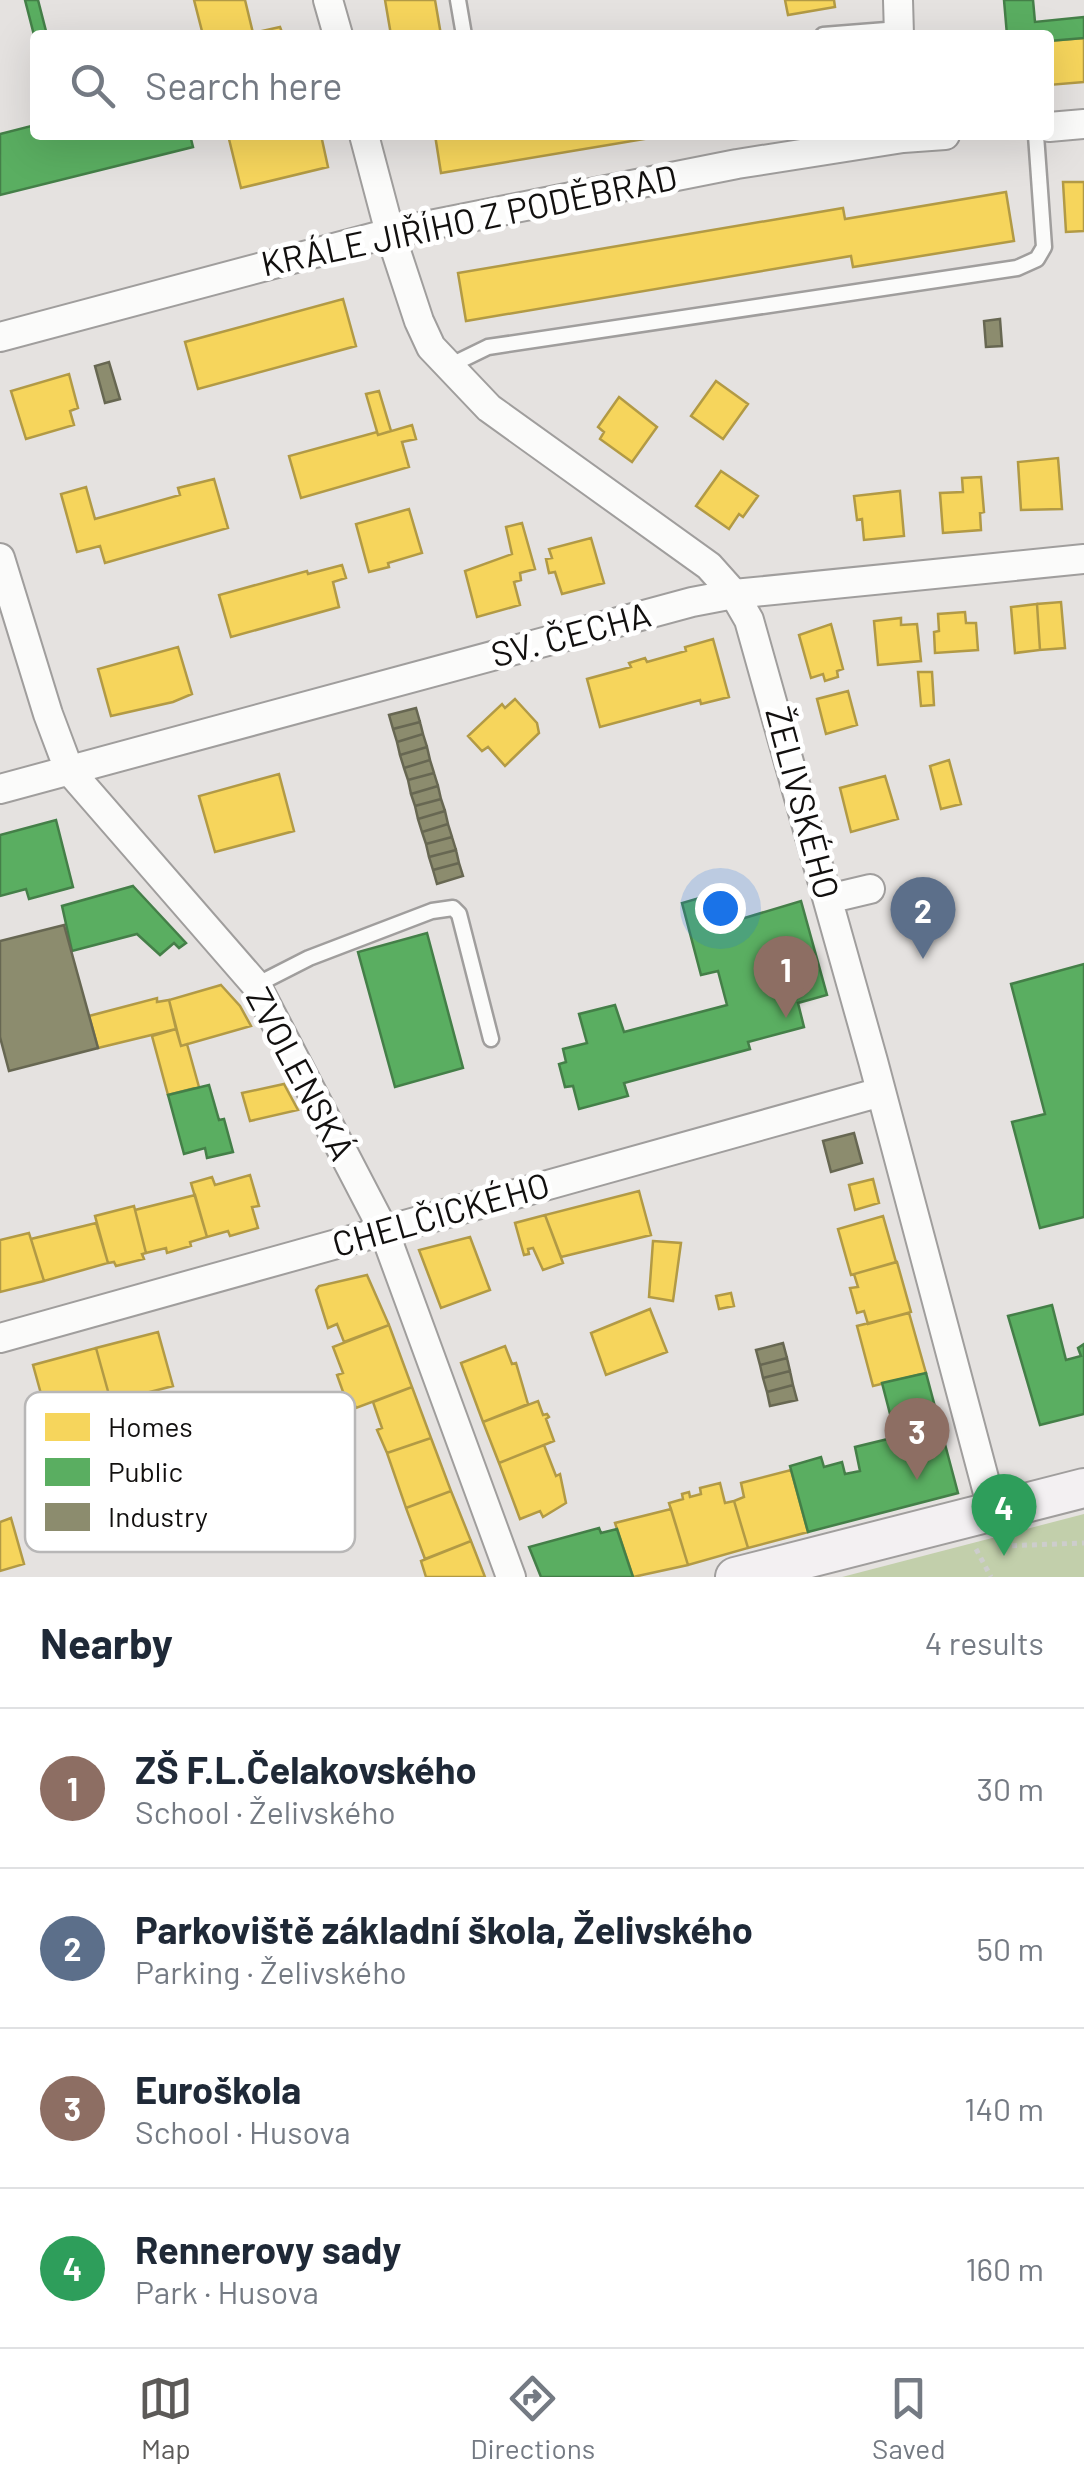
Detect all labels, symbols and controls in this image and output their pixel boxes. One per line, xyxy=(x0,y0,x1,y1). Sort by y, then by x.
search box xyxy=(30,30,1054,140)
icon: search xyxy=(65,58,120,113)
text: Search here xyxy=(145,62,343,108)
street label: KRÁLE JIŘÍHO Z PODĚBRAD xyxy=(257,154,680,284)
street label: SV. ČECHA xyxy=(486,592,655,675)
street label: ŽELIVSKÉHO xyxy=(758,702,850,903)
pin: 2 xyxy=(890,876,956,959)
your location xyxy=(695,883,746,934)
pin: 1 xyxy=(754,936,818,1018)
street label: ZVOLENSKÁ xyxy=(239,980,365,1167)
street label: CHELČICKÉHO xyxy=(327,1162,554,1264)
legend xyxy=(25,1392,355,1552)
pin: 3 xyxy=(884,1398,950,1480)
text: Homes xyxy=(108,1409,193,1443)
text: Public xyxy=(108,1454,183,1488)
pin: 4 xyxy=(972,1474,1036,1556)
text: Industry xyxy=(108,1499,208,1533)
text: Nearby xyxy=(40,1617,173,1667)
text: 4 results xyxy=(925,1623,1044,1661)
text: ZŠ F.L.Čelakovského xyxy=(135,1746,477,1792)
text: 1 xyxy=(67,1769,78,1807)
text: 30 m xyxy=(977,1769,1044,1807)
text: School · Želivského xyxy=(135,1792,396,1830)
text: Parkoviště základní škola, Želivského xyxy=(135,1906,753,1952)
text: 2 xyxy=(64,1929,81,1967)
text: 50 m xyxy=(977,1929,1044,1967)
text: Parking · Želivského xyxy=(135,1952,407,1990)
text: Euroškola xyxy=(135,2066,301,2112)
text: 3 xyxy=(64,2089,81,2127)
text: 140 m xyxy=(964,2089,1044,2127)
text: School · Husova xyxy=(135,2112,351,2150)
text: Rennerovy sady xyxy=(135,2226,402,2272)
text: 4 xyxy=(63,2249,82,2287)
text: 160 m xyxy=(965,2249,1044,2287)
text: Park · Husova xyxy=(135,2272,319,2310)
tab: Map xyxy=(138,2371,193,2465)
tab: Directions xyxy=(470,2371,595,2465)
tab: Saved xyxy=(872,2371,946,2465)

